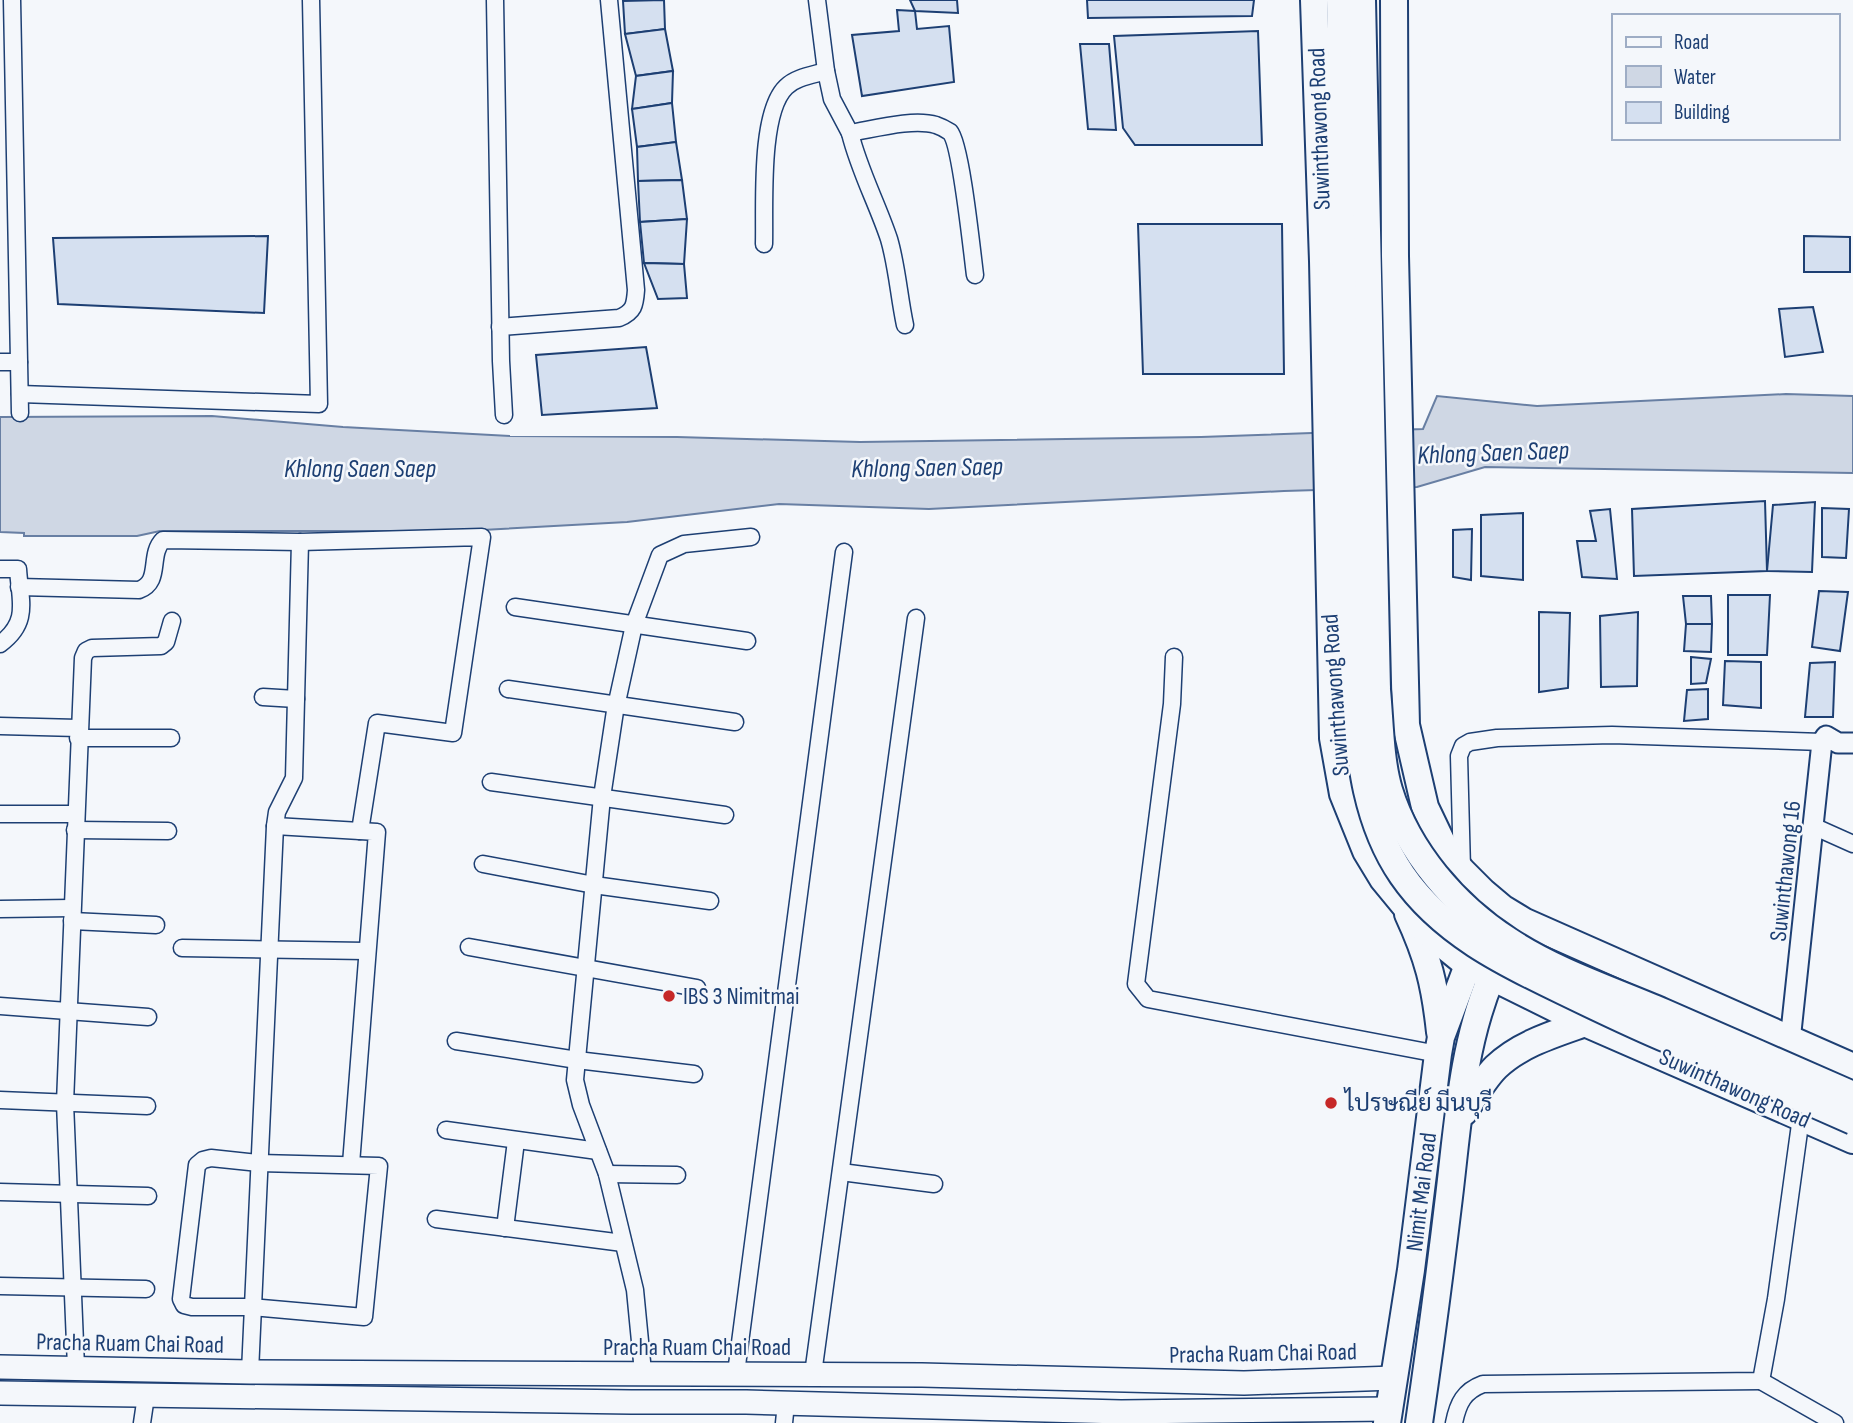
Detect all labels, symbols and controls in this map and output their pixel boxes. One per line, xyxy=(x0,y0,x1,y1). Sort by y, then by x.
legend xyxy=(1612,14,1839,140)
text: Road xyxy=(1674,30,1709,55)
street label: Suwinthawong Road xyxy=(1302,47,1337,211)
text: Water xyxy=(1674,65,1716,90)
text: Building xyxy=(1674,100,1730,125)
water label: Khlong Saen Saep xyxy=(1417,435,1570,472)
water label: Khlong Saen Saep xyxy=(851,452,1004,485)
water label: Khlong Saen Saep xyxy=(284,454,436,485)
street label: Suwinthawong Road xyxy=(1315,613,1356,777)
street label: Suwinthawong 16 xyxy=(1764,799,1807,943)
place label: IBS 3 Nimitmai xyxy=(683,982,800,1011)
marker: IBS 3 Nimitmai xyxy=(661,988,677,1004)
street label: Suwinthawong Road xyxy=(1655,1042,1815,1135)
place label: ไปรษณีย์ มีนบุรี xyxy=(1343,1087,1493,1119)
marker: ไปรษณีย์ มีนบุรี xyxy=(1323,1095,1339,1111)
street label: Nimit Mai Road xyxy=(1400,1131,1443,1253)
street label: Pracha Ruam Chai Road xyxy=(36,1327,224,1360)
street label: Pracha Ruam Chai Road xyxy=(603,1333,791,1362)
street label: Pracha Ruam Chai Road xyxy=(1169,1337,1357,1370)

